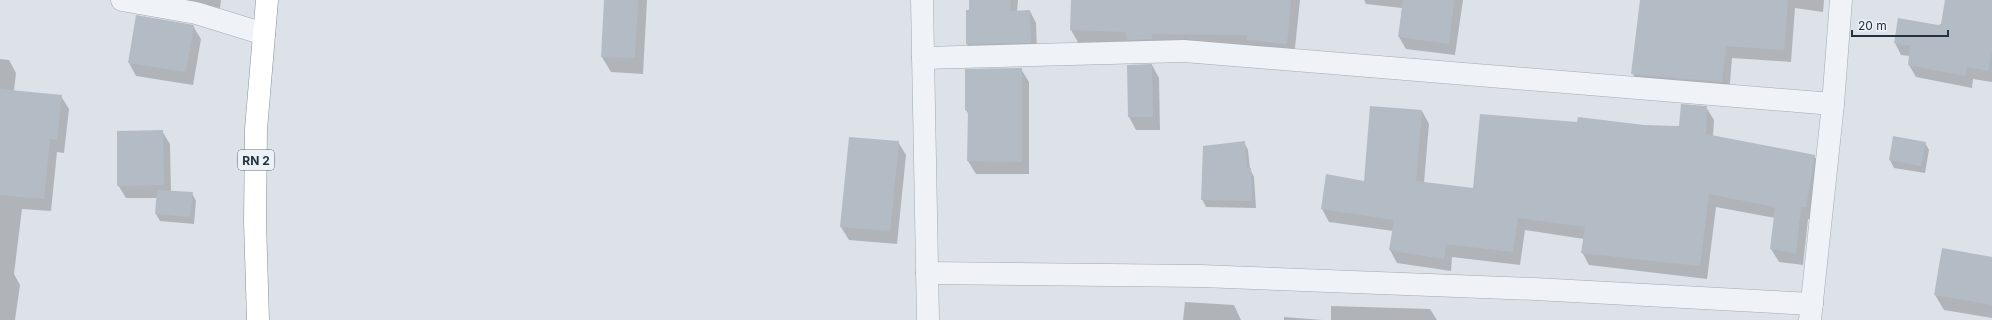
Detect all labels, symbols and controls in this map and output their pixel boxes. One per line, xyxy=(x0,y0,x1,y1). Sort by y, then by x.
scale bar xyxy=(1852,12,1948,38)
text: 20 m xyxy=(1858,18,1887,33)
road number: RN 2 xyxy=(238,150,274,170)

